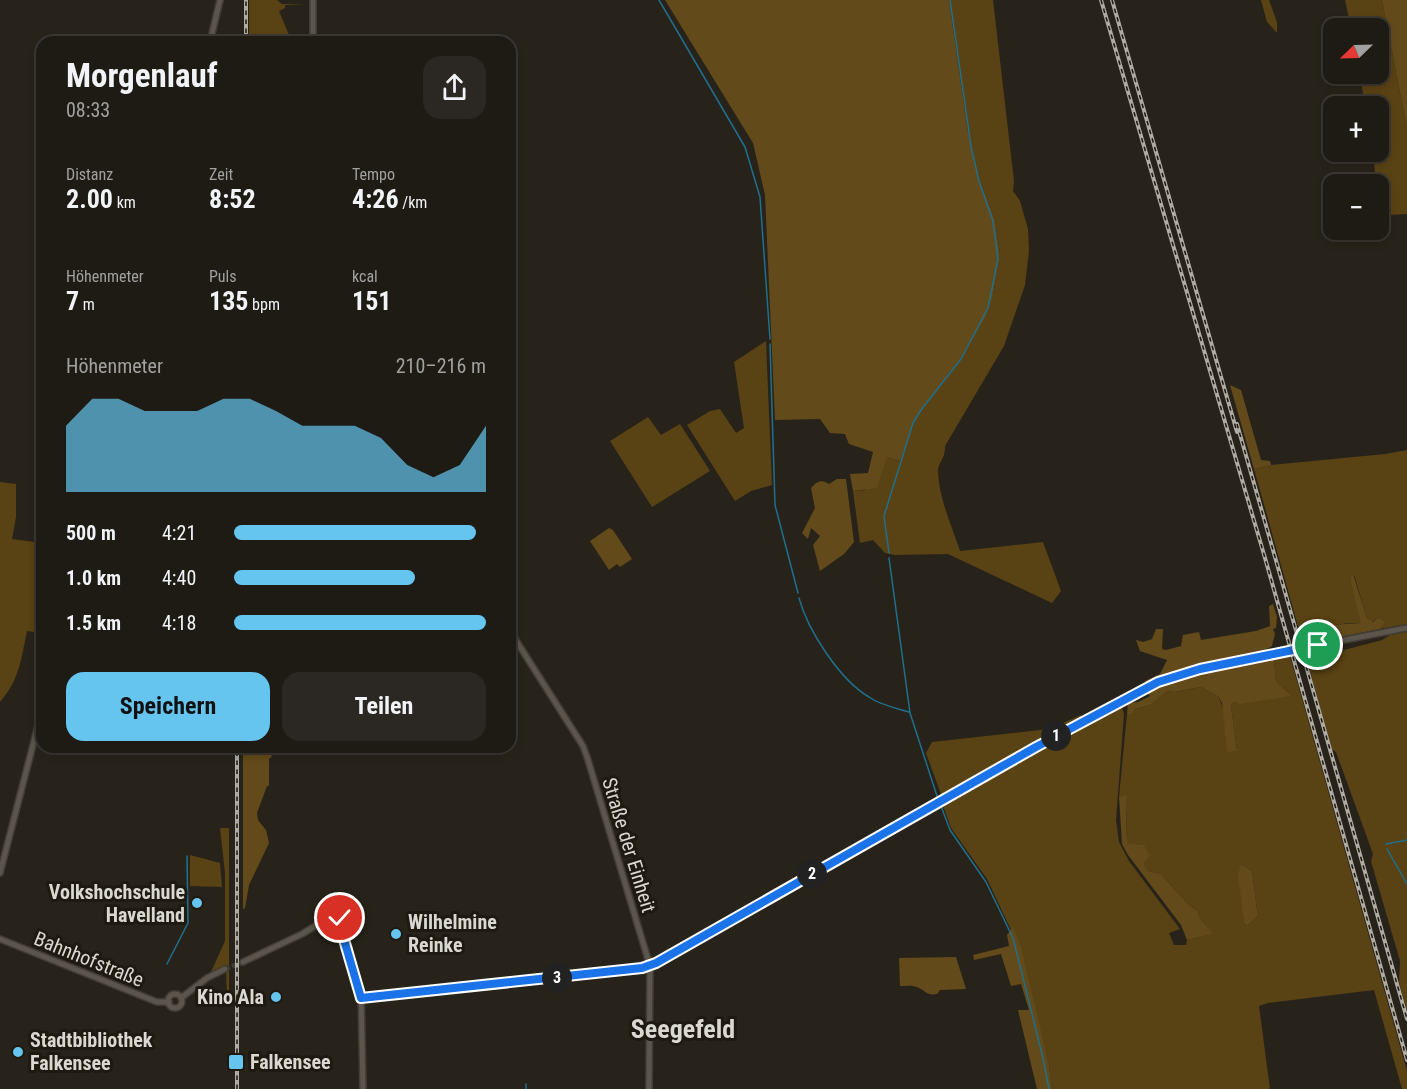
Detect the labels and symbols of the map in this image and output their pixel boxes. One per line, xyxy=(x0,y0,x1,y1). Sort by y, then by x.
north arrow xyxy=(1323,18,1389,84)
pin xyxy=(1292,619,1343,670)
pin: 1 xyxy=(1041,721,1071,751)
street label: Straße der Einheit xyxy=(597,775,661,915)
pin: 2 xyxy=(797,859,827,889)
place label: Volkshochschule Havelland xyxy=(49,880,185,927)
pin xyxy=(314,892,365,943)
marker: Volkshochschule Havelland xyxy=(190,896,204,910)
place label: Wilhelmine Reinke xyxy=(408,910,497,957)
street label: Bahnhofstraße xyxy=(31,926,147,992)
marker: Wilhelmine Reinke xyxy=(389,927,403,941)
pin: 3 xyxy=(542,963,572,993)
place label: Kino Ala xyxy=(197,985,264,1009)
marker: Kino Ala xyxy=(269,990,283,1004)
district label: Seegefeld xyxy=(631,1014,735,1044)
place label: Stadtbibliothek Falkensee xyxy=(30,1028,153,1075)
marker: Stadtbibliothek Falkensee xyxy=(11,1045,25,1059)
place label: Falkensee xyxy=(250,1050,331,1074)
marker: Falkensee xyxy=(227,1053,245,1071)

